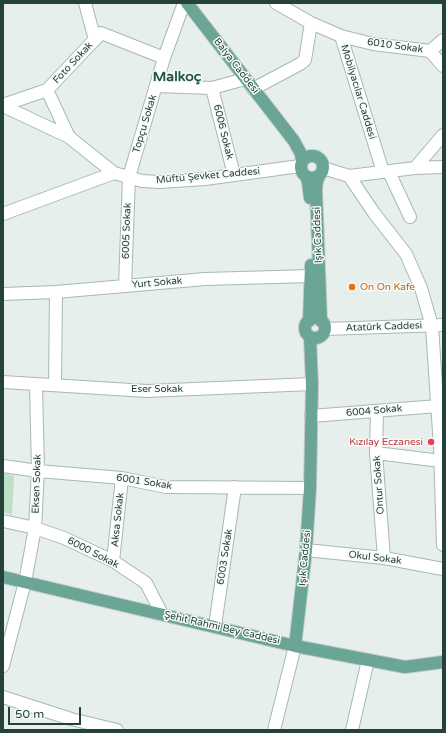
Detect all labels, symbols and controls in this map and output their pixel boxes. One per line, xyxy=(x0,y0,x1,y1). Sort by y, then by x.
street label: Balya Caddesi xyxy=(211,36,261,96)
street label: 6010 Sokak xyxy=(366,36,424,56)
street label: Foto Sokak xyxy=(51,40,95,86)
street label: Mobilyacılar Caddesi xyxy=(338,43,378,141)
district label: Malkoç xyxy=(153,69,201,85)
street label: Topçu Sokak xyxy=(130,93,160,155)
street label: 6006 Sokak xyxy=(210,103,236,161)
street label: Müftü Şevket Caddesi xyxy=(155,165,261,187)
street label: 6005 Sokak xyxy=(120,203,134,259)
street label: Işık Caddesi xyxy=(311,207,325,263)
street label: Yurt Sokak xyxy=(131,275,183,291)
place label: On On Kafe xyxy=(360,281,415,293)
marker: On On Kafe xyxy=(347,282,357,292)
street label: Atatürk Caddesi xyxy=(346,320,422,334)
street label: Eser Sokak xyxy=(131,383,183,395)
street label: 6004 Sokak xyxy=(345,403,403,419)
place label: Kızılay Eczanesi xyxy=(349,436,423,448)
marker: Kızılay Eczanesi xyxy=(426,437,436,447)
street label: Eksen Sokak xyxy=(30,454,44,514)
street label: Ontur Sokak xyxy=(371,455,387,515)
street label: 6001 Sokak xyxy=(115,472,173,492)
street label: Aksa Sokak xyxy=(109,492,127,548)
street label: 6003 Sokak xyxy=(215,528,235,586)
street label: Işık Caddesi xyxy=(297,529,313,587)
street label: 6000 Sokak xyxy=(65,535,121,571)
street label: Okul Sokak xyxy=(348,549,402,567)
street label: Şehit Rahmi Bey Caddesi xyxy=(163,609,281,647)
scale bar xyxy=(10,699,83,725)
text: 50 m xyxy=(15,707,44,721)

